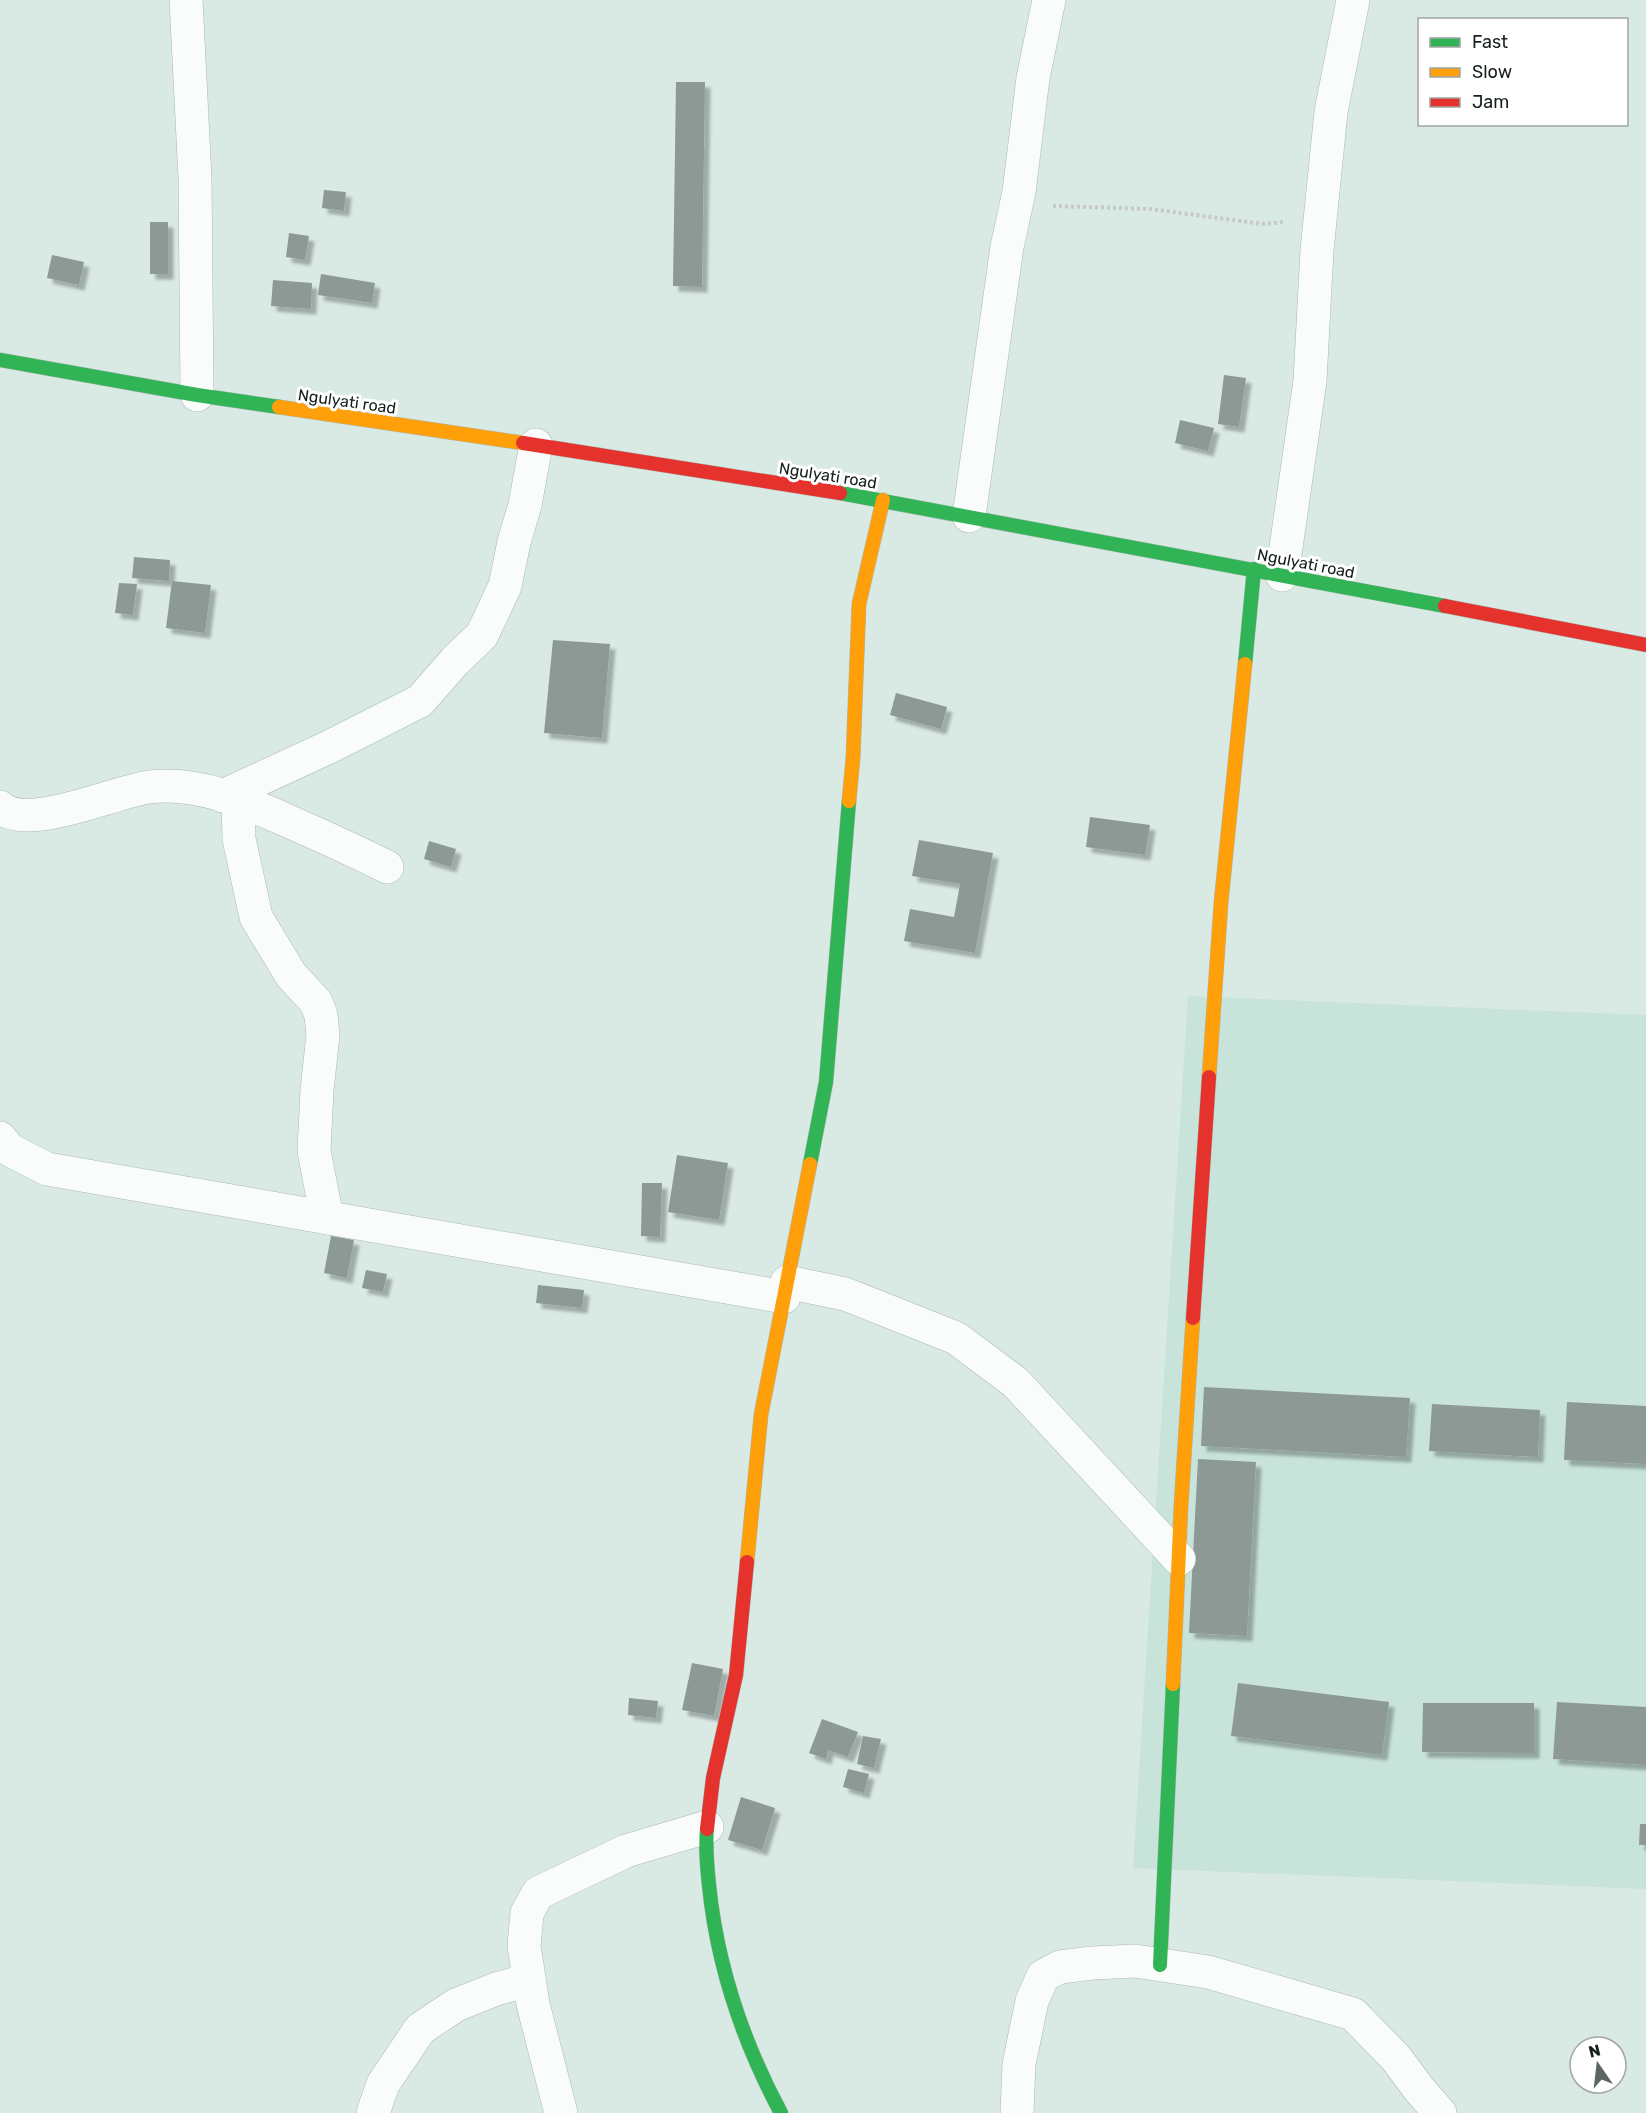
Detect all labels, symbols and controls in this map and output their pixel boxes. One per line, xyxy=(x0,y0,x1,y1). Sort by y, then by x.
legend xyxy=(1418,18,1628,126)
text: Fast xyxy=(1472,31,1508,53)
text: Slow xyxy=(1472,61,1512,83)
text: Jam xyxy=(1472,91,1509,113)
street label: Ngulyati road xyxy=(297,385,397,418)
street label: Ngulyati road xyxy=(778,458,878,493)
street label: Ngulyati road xyxy=(1256,545,1356,582)
north arrow xyxy=(1568,2035,1628,2095)
text: N xyxy=(1587,2040,1602,2062)

